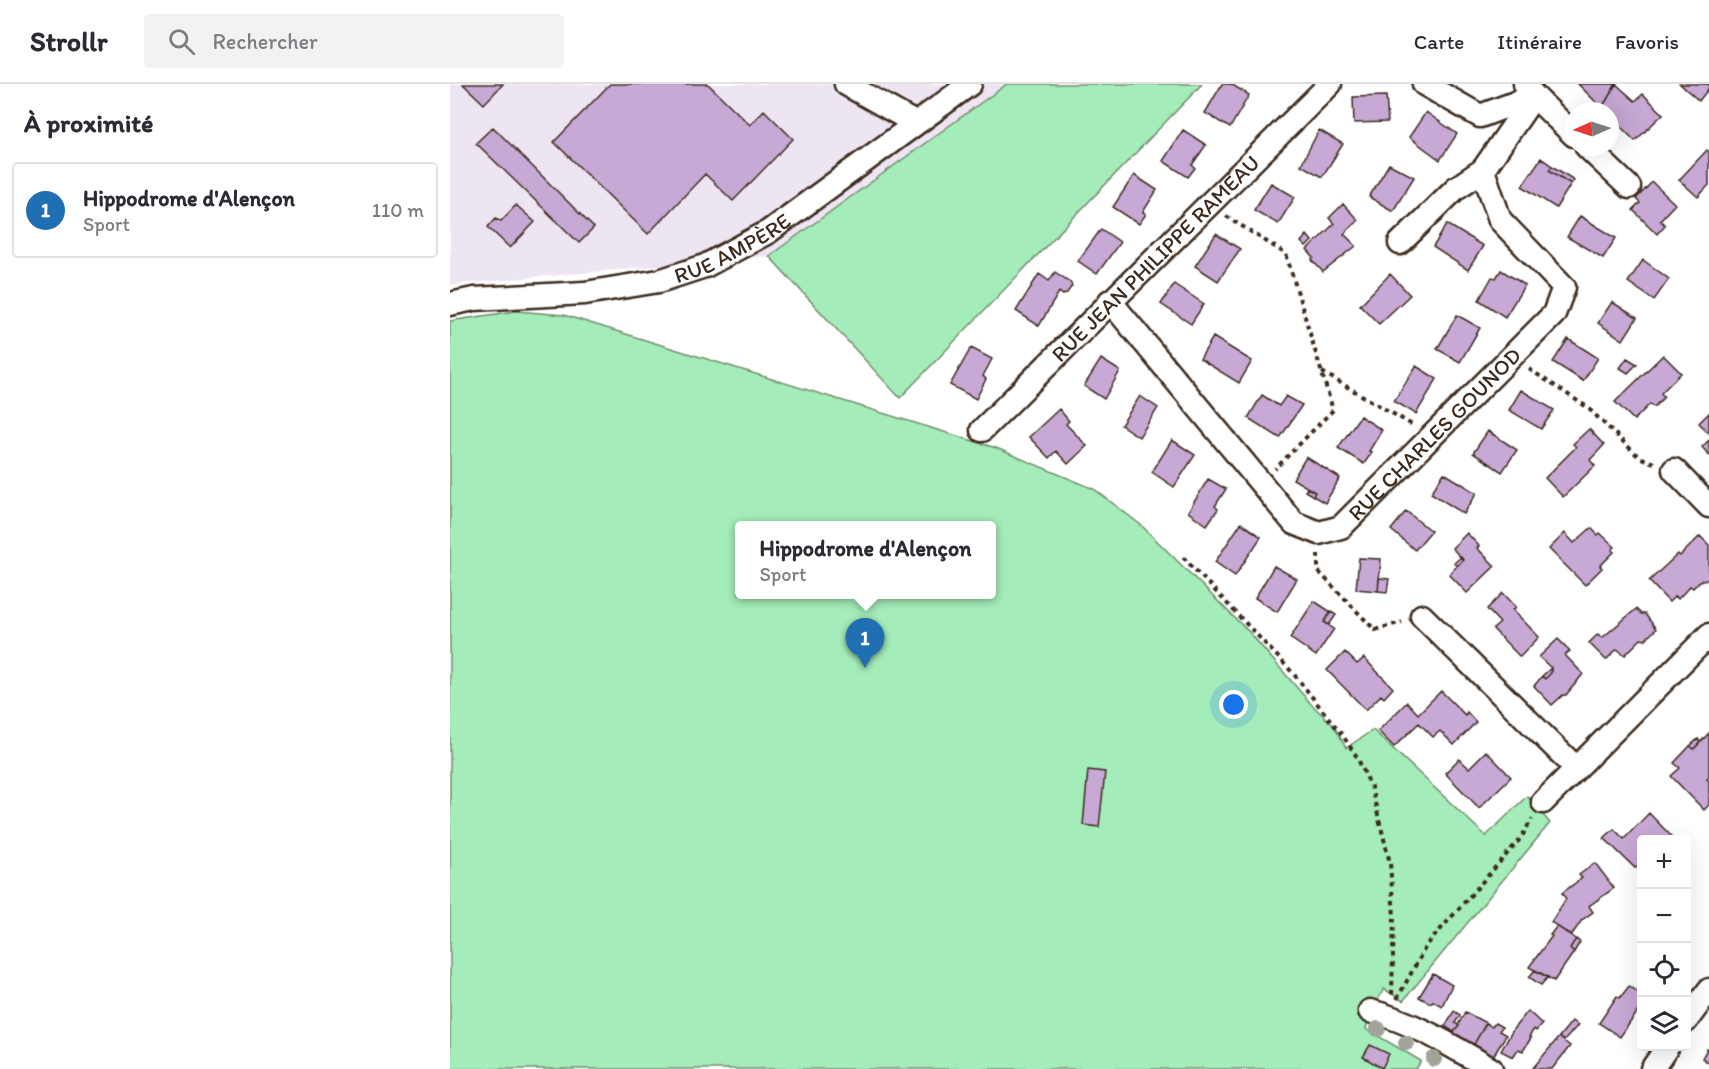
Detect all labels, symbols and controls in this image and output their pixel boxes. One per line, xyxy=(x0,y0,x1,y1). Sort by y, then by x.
search box xyxy=(144,14,564,68)
text: Strollr xyxy=(30,24,108,58)
icon: search xyxy=(165,25,198,58)
text: Rechercher xyxy=(213,28,318,55)
text: Carte xyxy=(1414,29,1464,54)
text: Itinéraire xyxy=(1497,29,1582,54)
text: Favoris xyxy=(1615,29,1679,54)
north arrow xyxy=(1565,102,1619,156)
text: À proximité xyxy=(24,107,153,139)
street label: RUE JEAN PHILIPPE RAMEAU xyxy=(1046,149,1265,367)
text: Hippodrome d'Alençon xyxy=(83,185,295,212)
text: 1 xyxy=(41,198,50,222)
text: 110 m xyxy=(372,198,424,222)
street label: RUE AMPÈRE xyxy=(671,207,796,289)
text: Sport xyxy=(83,212,130,236)
street label: RUE CHARLES GOUNOD xyxy=(1343,342,1527,526)
popup xyxy=(735,521,996,599)
text: Hippodrome d'Alençon xyxy=(759,535,972,562)
text: Sport xyxy=(759,562,807,586)
pin: 1 xyxy=(846,618,884,668)
your location xyxy=(1219,690,1248,719)
map controls xyxy=(1637,835,1691,1051)
button: + xyxy=(1637,835,1691,889)
button: − xyxy=(1637,889,1691,943)
button: locate xyxy=(1637,943,1691,997)
button: layers xyxy=(1637,997,1691,1051)

